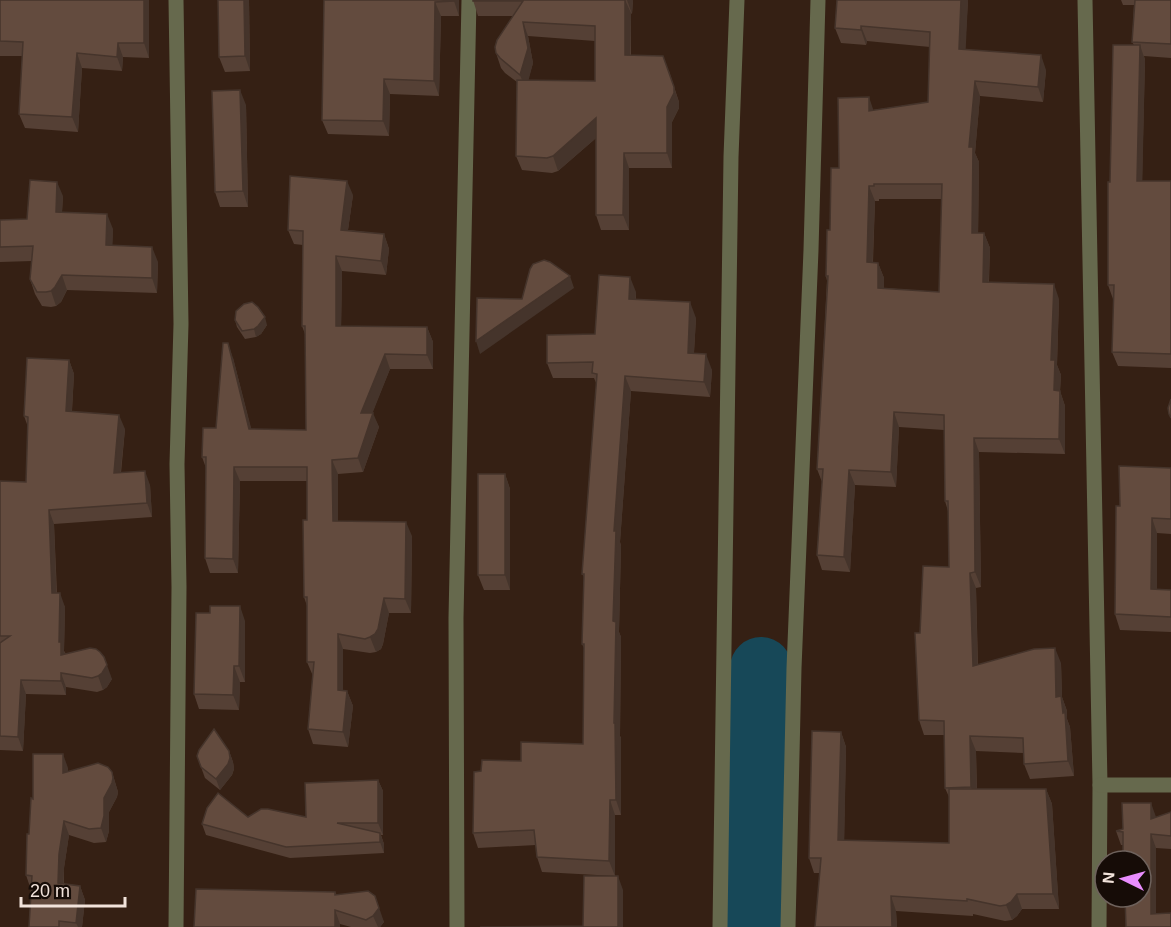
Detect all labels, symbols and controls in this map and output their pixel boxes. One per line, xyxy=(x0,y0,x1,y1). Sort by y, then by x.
north arrow xyxy=(1093,849,1153,909)
scale bar xyxy=(21,870,124,908)
text: N xyxy=(1100,871,1118,884)
text: 20 m xyxy=(30,881,70,901)

